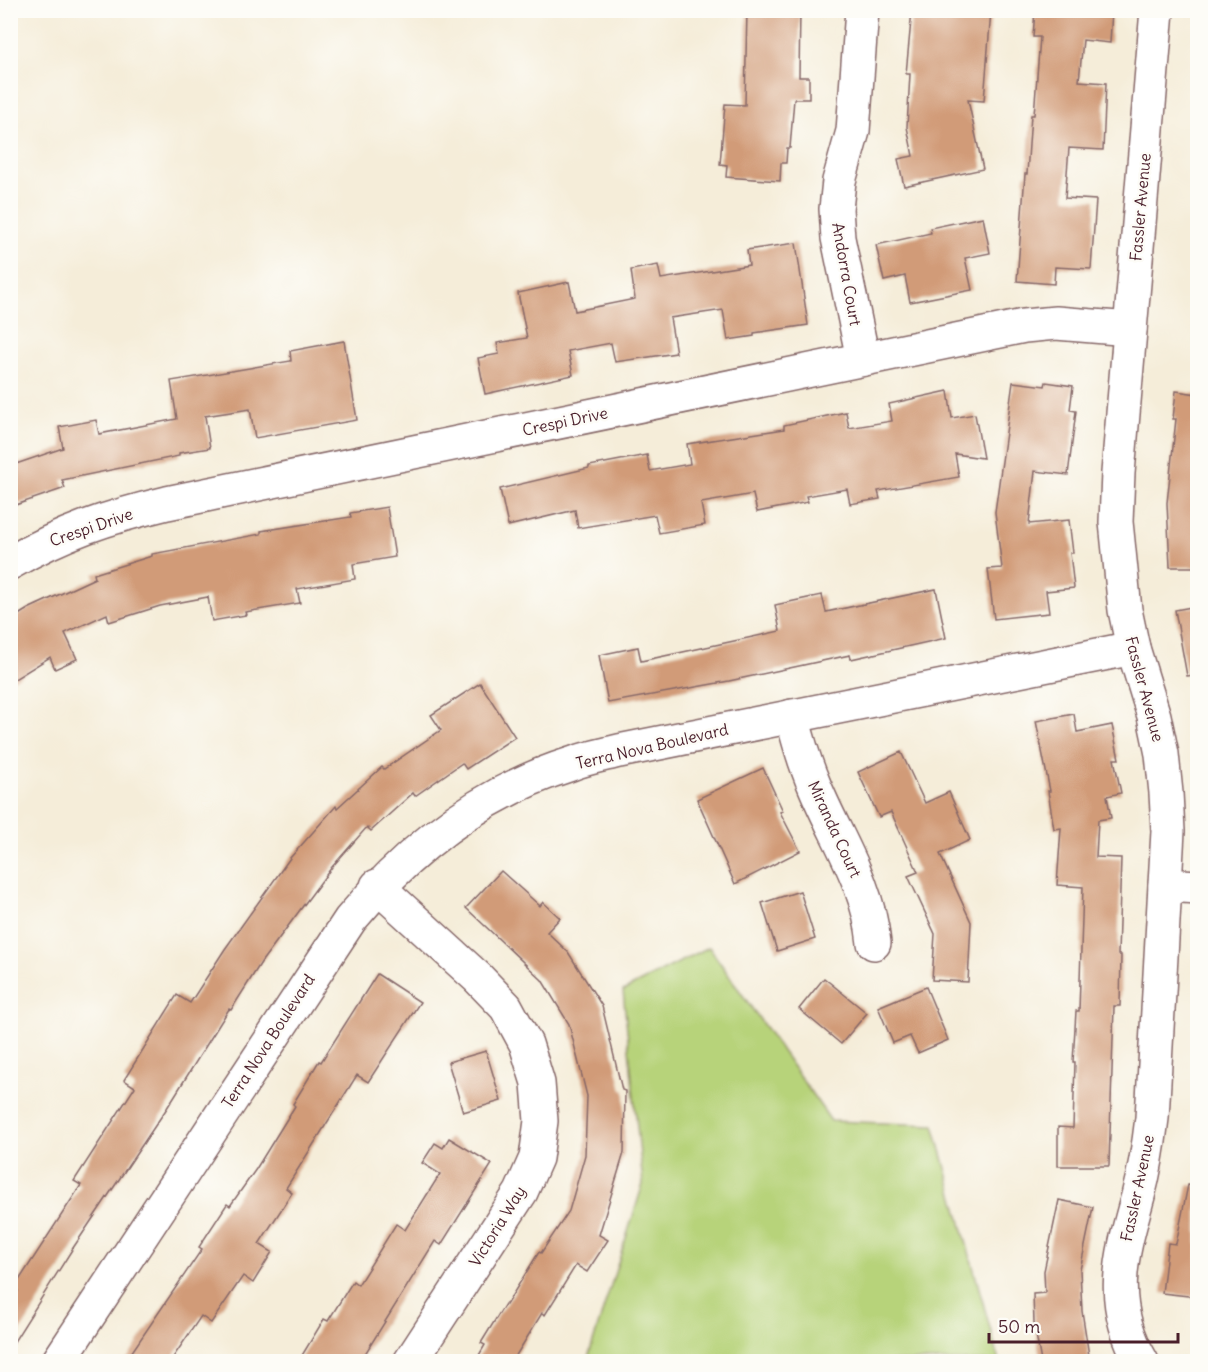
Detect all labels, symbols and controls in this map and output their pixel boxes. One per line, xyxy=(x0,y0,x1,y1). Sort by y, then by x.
street label: Fassler Avenue xyxy=(1125,152,1155,262)
street label: Andorra Court xyxy=(828,221,866,328)
street label: Crespi Drive xyxy=(520,402,610,440)
street label: Crespi Drive xyxy=(47,503,135,551)
street label: Fassler Avenue xyxy=(1121,634,1169,744)
street label: Terra Nova Boulevard xyxy=(574,719,730,773)
street label: Miranda Court xyxy=(804,778,866,881)
street label: Terra Nova Boulevard xyxy=(217,970,319,1112)
street label: Fassler Avenue xyxy=(1116,1133,1158,1243)
street label: Victoria Way xyxy=(464,1182,530,1270)
scale bar xyxy=(989,1306,1178,1344)
text: 50 m xyxy=(998,1315,1040,1338)

